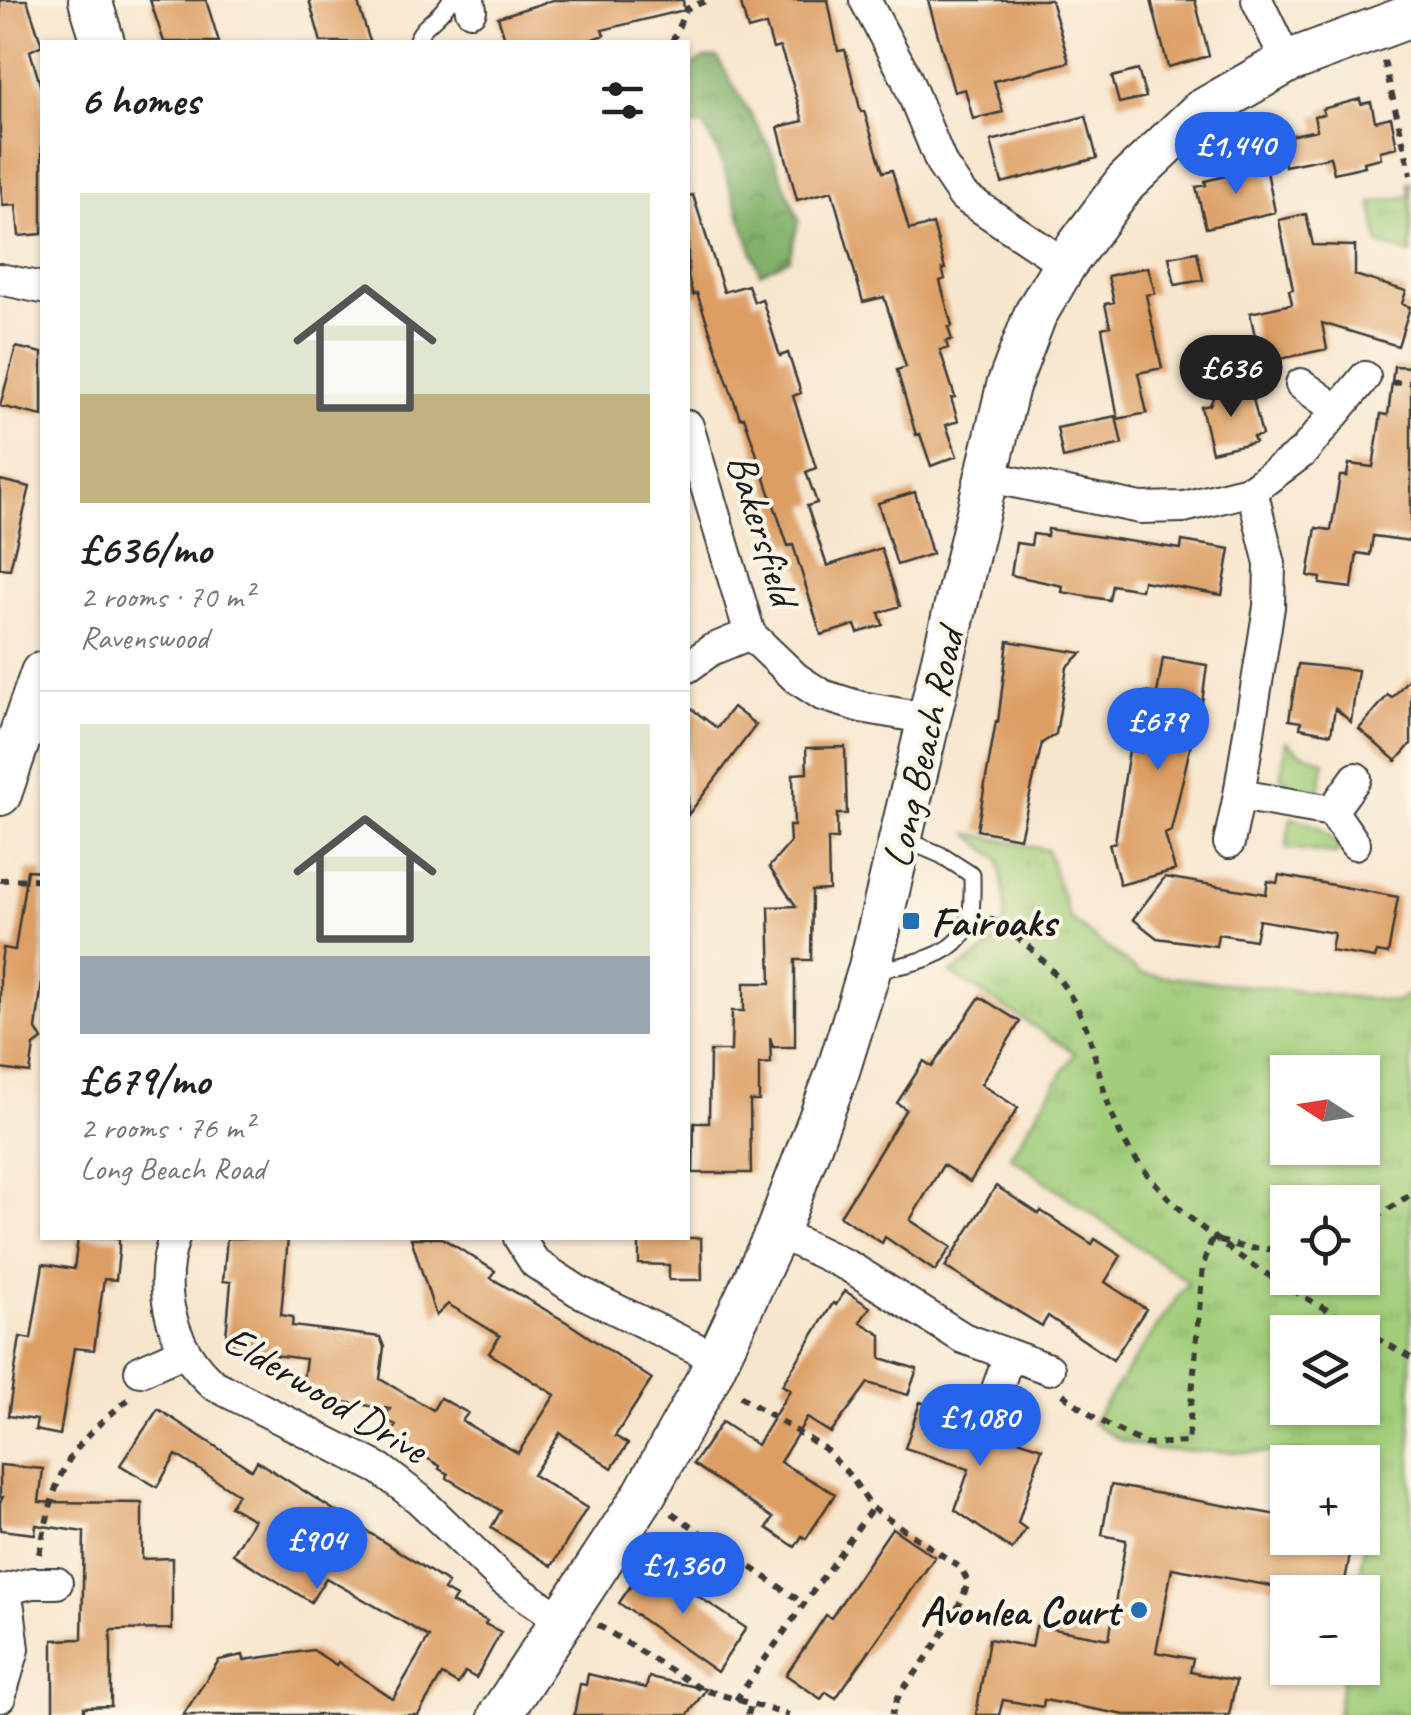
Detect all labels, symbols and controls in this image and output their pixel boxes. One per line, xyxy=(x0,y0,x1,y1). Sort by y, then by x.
icon: filters xyxy=(595,73,650,128)
text: 6 homes xyxy=(80,74,199,127)
pin: £1,440 xyxy=(1155,112,1317,197)
text: £1,440 xyxy=(1197,124,1275,165)
icon: home xyxy=(275,258,455,438)
pin: £636 xyxy=(1172,335,1290,420)
text: £636 xyxy=(1202,347,1260,388)
street label: Bakersfield xyxy=(715,448,812,618)
text: £636/mo xyxy=(80,523,211,576)
text: 2 rooms · 70 m² xyxy=(80,576,253,617)
text: Ravenswood xyxy=(80,617,208,658)
street label: Long Beach Road xyxy=(870,618,978,873)
pin: £679 xyxy=(1099,688,1217,773)
text: £679 xyxy=(1129,700,1187,741)
icon: home xyxy=(275,789,455,969)
place label: Fairoaks xyxy=(931,896,1060,949)
marker: Fairoaks xyxy=(900,910,922,932)
text: £679/mo xyxy=(80,1054,210,1107)
north arrow xyxy=(1270,1055,1380,1165)
map controls xyxy=(1270,1055,1380,1685)
text: 2 rooms · 76 m² xyxy=(80,1107,253,1148)
text: Long Beach Road xyxy=(80,1148,265,1189)
button: locate xyxy=(1270,1185,1380,1295)
street label: Elderwood Drive xyxy=(214,1313,439,1477)
button: layers xyxy=(1270,1315,1380,1425)
pin: £1,080 xyxy=(899,1384,1061,1469)
text: £1,080 xyxy=(941,1396,1019,1437)
button: + xyxy=(1270,1445,1380,1555)
pin: £904 xyxy=(258,1507,376,1592)
text: £904 xyxy=(288,1519,346,1560)
pin: £1,360 xyxy=(602,1532,764,1617)
text: £1,360 xyxy=(643,1544,723,1585)
button: − xyxy=(1270,1575,1380,1685)
place label: Avonlea Court xyxy=(920,1585,1124,1638)
marker: Avonlea Court xyxy=(1128,1599,1150,1621)

